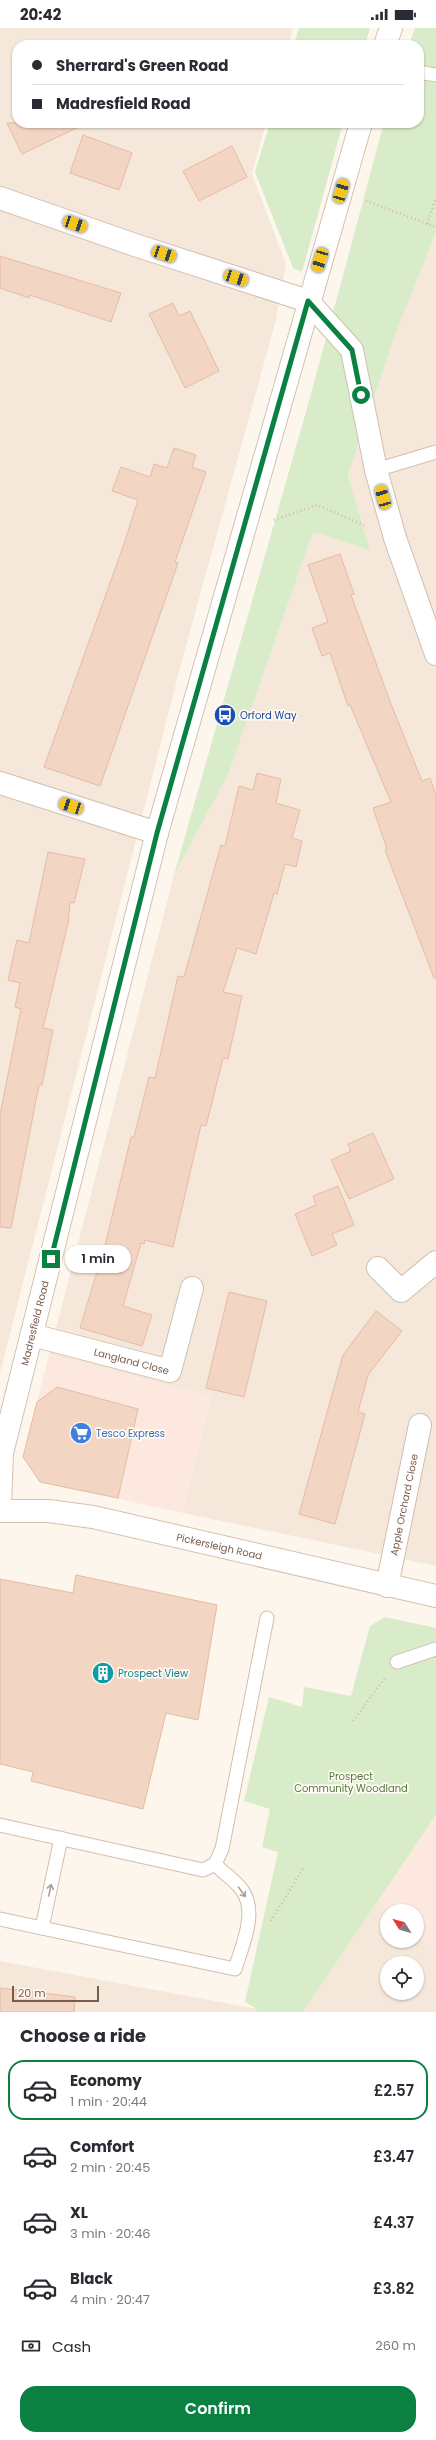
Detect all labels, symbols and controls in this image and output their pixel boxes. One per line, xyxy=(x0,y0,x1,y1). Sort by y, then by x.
text: 20:42 xyxy=(20,4,61,25)
text: Sherrard's Green Road xyxy=(56,55,228,76)
text: Madresfield Road xyxy=(56,93,191,114)
car xyxy=(332,178,350,204)
car xyxy=(62,214,88,234)
car xyxy=(151,245,177,263)
car xyxy=(311,247,329,273)
car xyxy=(223,269,249,287)
route start xyxy=(352,386,370,404)
car xyxy=(374,484,392,510)
bus stop icon: Orford Way xyxy=(212,702,238,728)
place label: Orford Way xyxy=(240,708,297,723)
car xyxy=(58,797,84,815)
callout: 1 min xyxy=(65,1245,131,1273)
text: 1 min xyxy=(81,1249,115,1268)
route end xyxy=(42,1250,60,1268)
street label: Madresfield Road xyxy=(17,1279,52,1367)
street label: Langland Close xyxy=(92,1344,171,1378)
supermarket icon: Tesco Express xyxy=(68,1420,94,1446)
place label: Tesco Express xyxy=(96,1426,165,1441)
street label: Apple Orchard Close xyxy=(386,1452,421,1557)
street label: Pickersleigh Road xyxy=(175,1529,264,1563)
building icon: Prospect View xyxy=(90,1660,116,1686)
place label: Prospect View xyxy=(118,1666,189,1681)
park label: Prospect Community Woodland xyxy=(294,1769,408,1796)
one-way arrow xyxy=(46,1884,54,1897)
one-way arrow xyxy=(238,1886,246,1897)
north arrow xyxy=(380,1904,424,1948)
map controls xyxy=(380,1904,424,2000)
button: locate xyxy=(380,1956,424,2000)
scale bar xyxy=(12,1984,99,2003)
text: 20 m xyxy=(18,1985,46,2001)
text: Choose a ride xyxy=(20,2023,146,2048)
text: Economy xyxy=(70,2070,142,2091)
icon: car xyxy=(22,2072,58,2108)
text: £2.57 xyxy=(374,2080,414,2101)
text: 1 min · 20:44 xyxy=(70,2092,147,2111)
text: Comfort xyxy=(70,2136,134,2157)
icon: car xyxy=(22,2138,58,2174)
text: £3.47 xyxy=(373,2146,414,2167)
text: 2 min · 20:45 xyxy=(70,2158,150,2177)
text: XL xyxy=(70,2202,88,2223)
icon: car xyxy=(22,2204,58,2240)
text: £4.37 xyxy=(373,2212,414,2233)
text: 3 min · 20:46 xyxy=(70,2224,151,2243)
text: Black xyxy=(70,2268,113,2289)
icon: car xyxy=(22,2270,58,2306)
text: £3.82 xyxy=(373,2278,414,2299)
text: 4 min · 20:47 xyxy=(70,2290,150,2309)
icon: cash xyxy=(20,2335,42,2357)
text: Cash xyxy=(52,2336,91,2357)
text: 260 m xyxy=(375,2336,416,2355)
button: Confirm xyxy=(20,2386,416,2432)

